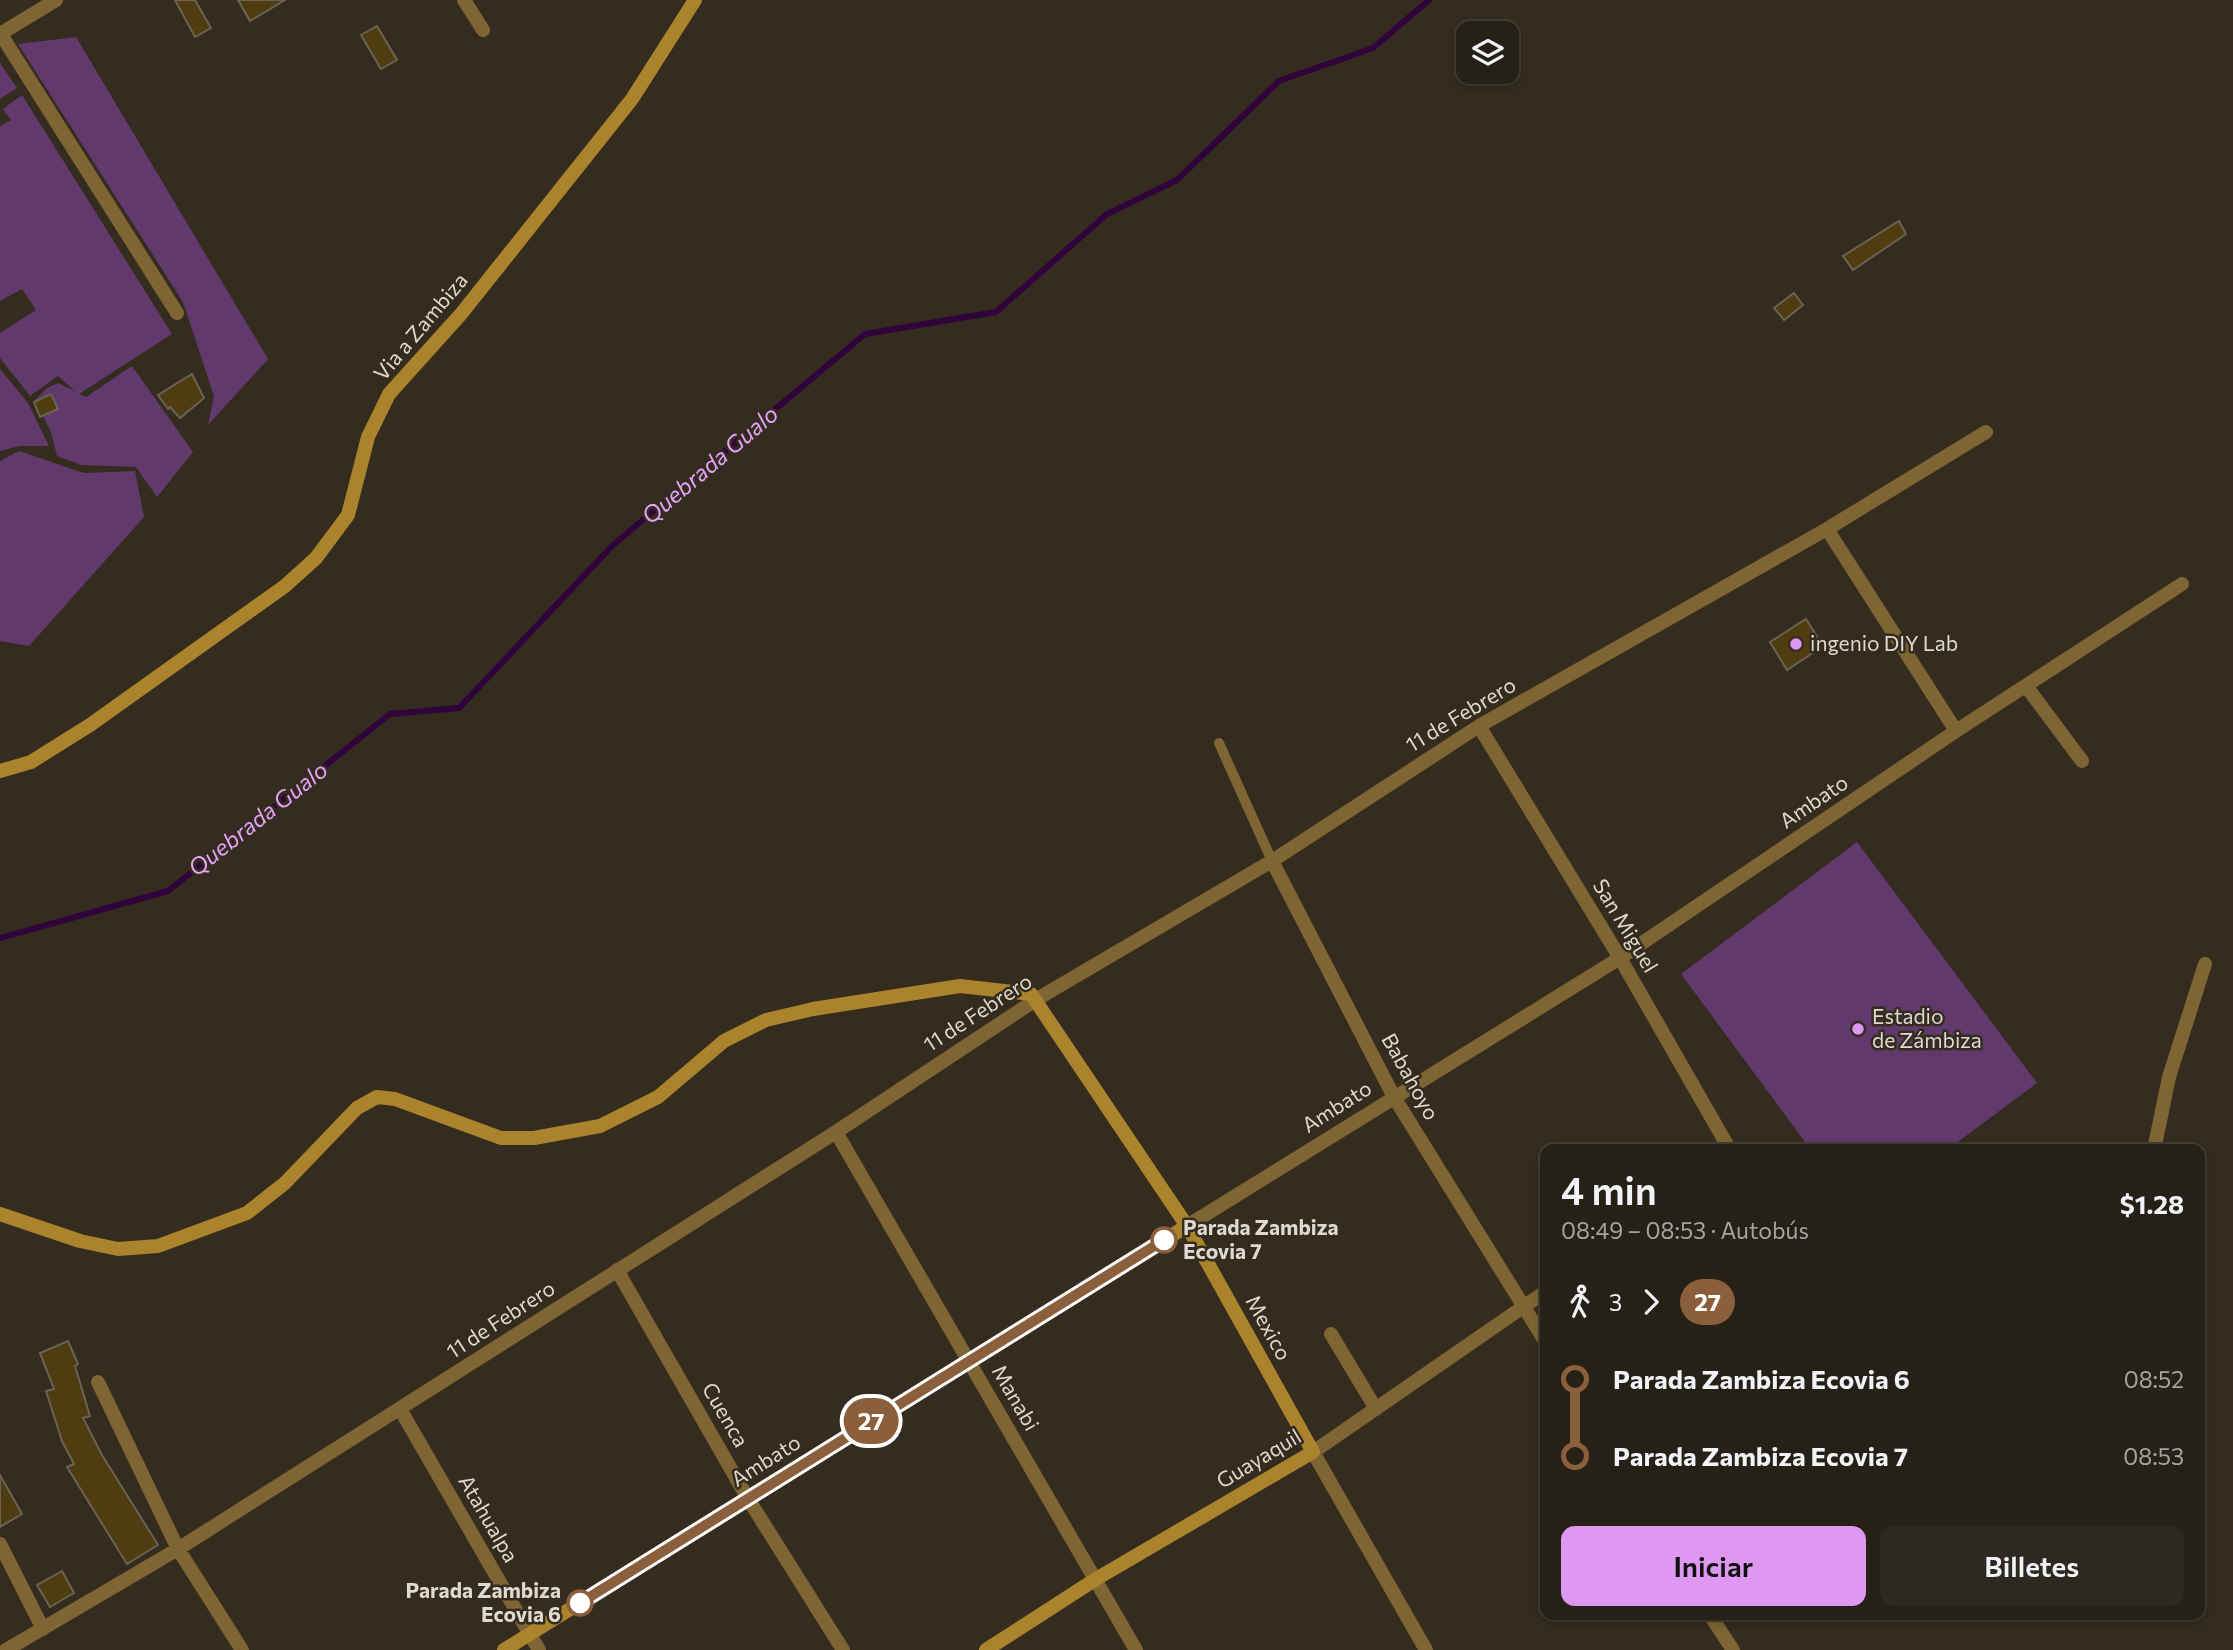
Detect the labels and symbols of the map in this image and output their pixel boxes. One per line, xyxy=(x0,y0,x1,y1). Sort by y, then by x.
street label: Via a Zambiza xyxy=(368,267,472,385)
water label: Quebrada Gualo xyxy=(635,399,783,529)
place label: ingenio DIY Lab xyxy=(1810,630,1958,655)
marker: ingenio DIY Lab xyxy=(1788,636,1804,652)
street label: 11 de Febrero xyxy=(1401,671,1520,756)
water label: Quebrada Gualo xyxy=(182,755,333,881)
street label: Ambato xyxy=(1774,769,1852,833)
street label: San Miguel xyxy=(1589,874,1664,976)
street label: 11 de Febrero xyxy=(918,967,1036,1056)
place label: Estadio de Zámbiza xyxy=(1872,1003,1982,1052)
marker: Estadio de Zámbiza xyxy=(1850,1021,1866,1037)
street label: Babahoyo xyxy=(1377,1029,1445,1124)
street label: Ambato xyxy=(1297,1075,1376,1137)
place label: Parada Zambiza Ecovia 7 xyxy=(1183,1214,1339,1263)
marker: Parada Zambiza Ecovia 7 xyxy=(1151,1227,1177,1253)
street label: 11 de Febrero xyxy=(441,1274,559,1363)
street label: Mexico xyxy=(1241,1290,1297,1364)
street label: Manabi xyxy=(988,1360,1045,1435)
street label: Cuenca xyxy=(698,1377,755,1451)
line badge: 27 xyxy=(840,1398,903,1444)
street label: Guayaquil xyxy=(1211,1423,1305,1493)
street label: Ambato xyxy=(726,1429,805,1491)
street label: Atahualpa xyxy=(454,1470,524,1566)
place label: Parada Zambiza Ecovia 6 xyxy=(405,1577,561,1626)
marker: Parada Zambiza Ecovia 6 xyxy=(567,1590,593,1616)

